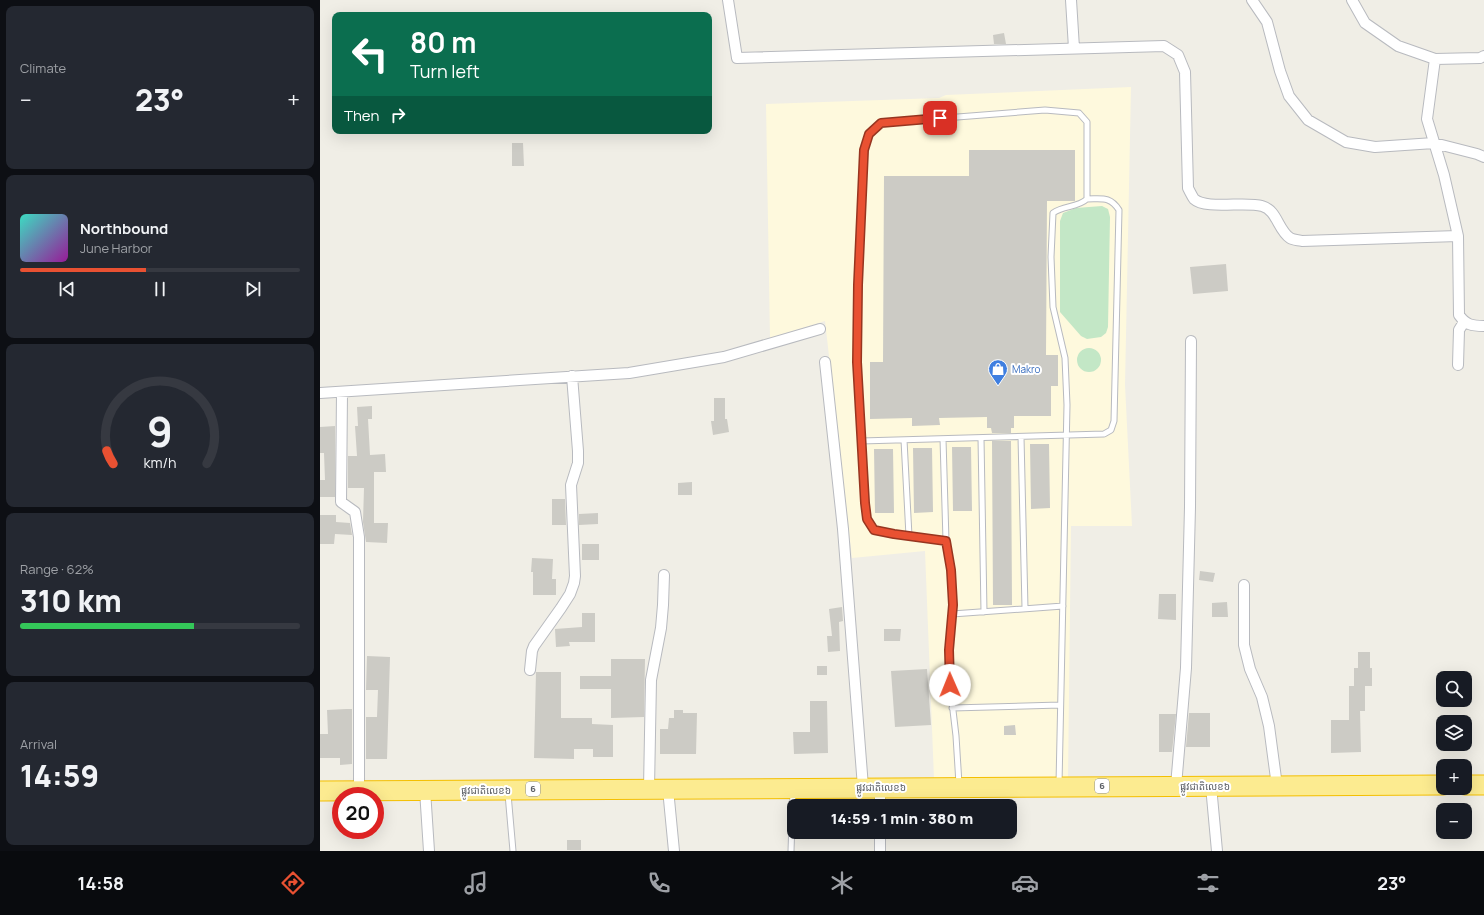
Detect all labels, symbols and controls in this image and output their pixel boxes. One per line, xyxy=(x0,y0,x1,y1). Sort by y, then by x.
text: 80 m xyxy=(410,23,476,61)
icon: left xyxy=(344,28,396,80)
text: Climate xyxy=(20,59,66,77)
text: Turn left xyxy=(410,59,480,83)
text: 23° xyxy=(135,79,184,120)
text: − xyxy=(20,85,32,115)
text: + xyxy=(287,85,300,115)
pin xyxy=(923,101,957,135)
icon: right xyxy=(387,104,409,126)
text: Then xyxy=(344,105,379,126)
icon: arrive xyxy=(929,107,951,129)
text: Northbound xyxy=(80,218,168,239)
text: June Harbor xyxy=(80,239,153,257)
icon: previous xyxy=(56,278,78,300)
icon: pause xyxy=(149,278,171,300)
icon: next xyxy=(242,278,264,300)
shop icon: Makro xyxy=(987,358,1009,386)
place label: Makro xyxy=(1012,362,1040,376)
text: 9 xyxy=(147,402,173,458)
text: km/h xyxy=(143,452,177,471)
text: Range · 62% xyxy=(20,560,94,578)
text: 310 km xyxy=(20,580,122,621)
position arrow xyxy=(929,664,971,706)
map controls xyxy=(1436,671,1472,839)
button: search xyxy=(1436,671,1472,707)
button: layers xyxy=(1436,715,1472,751)
text: Arrival xyxy=(20,735,57,753)
text: 14:59 xyxy=(20,755,99,796)
button: + xyxy=(1436,759,1472,795)
road number: 6 xyxy=(1095,779,1109,793)
street label: ផ្លូវជាតិលេខ៦ xyxy=(1180,779,1230,796)
street label: ផ្លូវជាតិលេខ៦ xyxy=(856,780,906,797)
road number: 6 xyxy=(526,782,540,796)
street label: ផ្លូវជាតិលេខ៦ xyxy=(461,783,511,800)
speed limit sign: 20 xyxy=(332,787,384,839)
button: − xyxy=(1436,803,1472,839)
text: 14:59 · 1 min · 380 m xyxy=(831,808,973,829)
icon: directions xyxy=(279,869,307,897)
icon: music xyxy=(462,869,490,897)
icon: phone xyxy=(645,869,673,897)
icon: climate xyxy=(828,869,856,897)
icon: car xyxy=(1011,869,1039,897)
icon: filters xyxy=(1194,869,1222,897)
text: 14:58 xyxy=(78,871,124,895)
text: 23° xyxy=(1377,871,1406,895)

